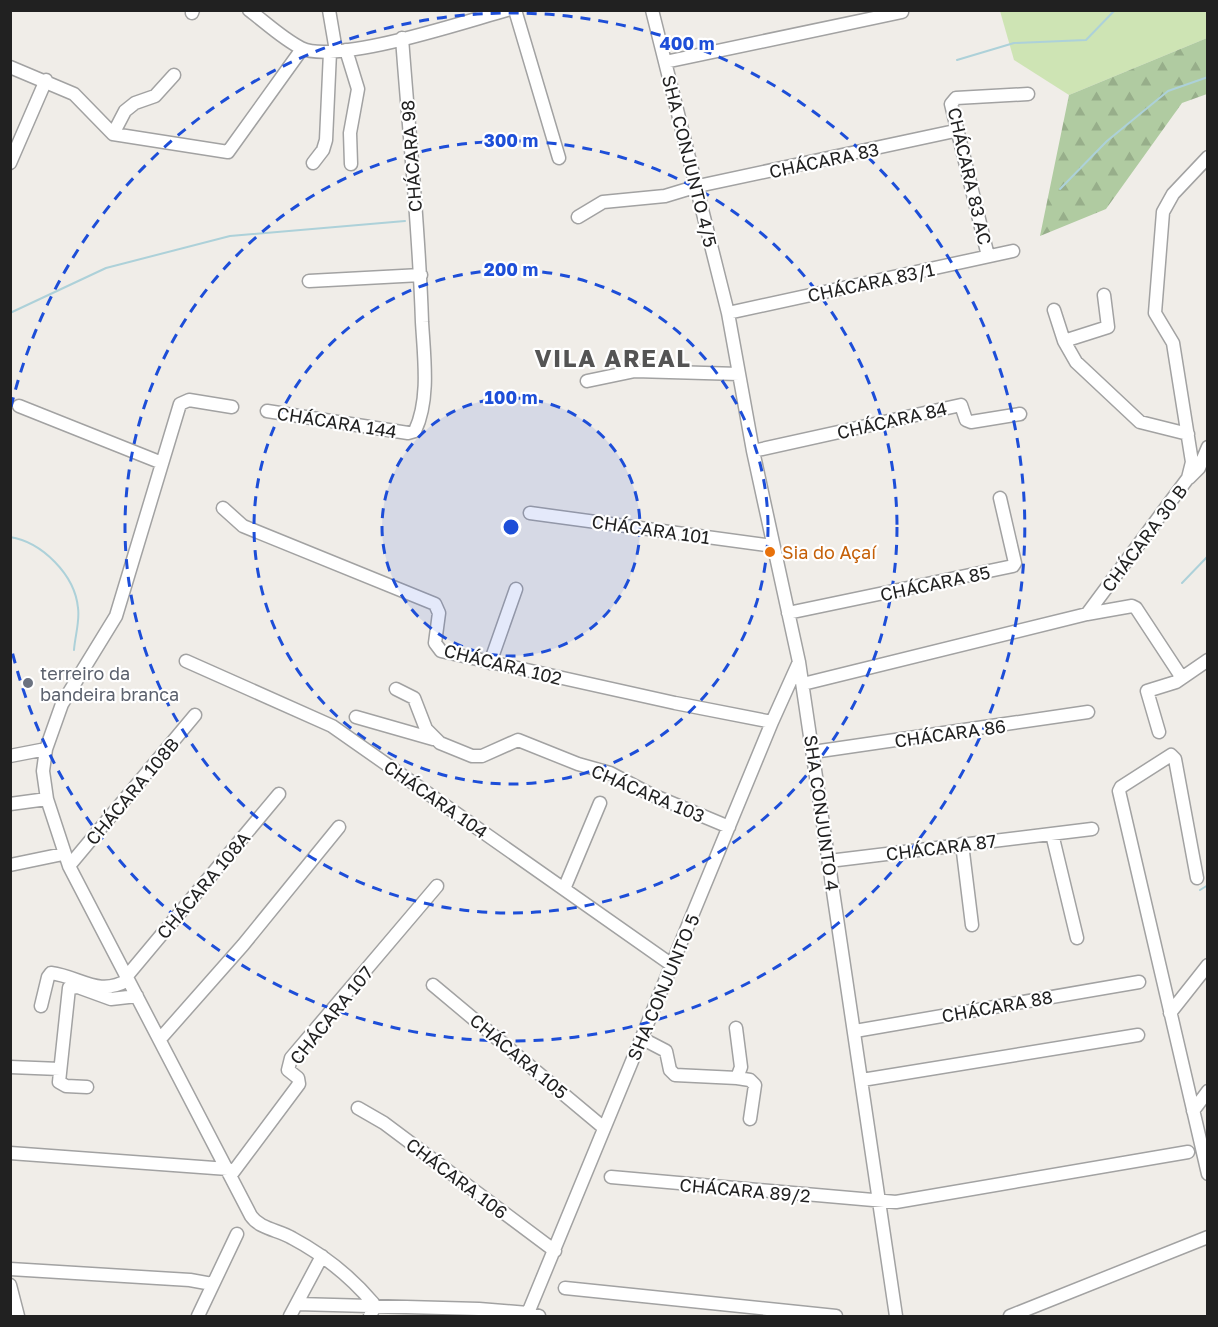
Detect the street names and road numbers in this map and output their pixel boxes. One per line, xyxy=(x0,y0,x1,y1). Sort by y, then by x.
street label: SHA CONJUNTO 4/5 xyxy=(658,73,722,249)
street label: CHÁCARA 98 xyxy=(396,99,426,213)
street label: CHÁCARA 83 AC xyxy=(944,105,996,247)
street label: CHÁCARA 83 xyxy=(767,138,881,182)
street label: CHÁCARA 83/1 xyxy=(806,258,937,306)
street label: CHÁCARA 84 xyxy=(835,397,949,443)
street label: CHÁCARA 144 xyxy=(275,402,399,442)
street label: CHÁCARA 30 B xyxy=(1097,480,1191,596)
street label: CHÁCARA 101 xyxy=(591,510,712,548)
street label: CHÁCARA 85 xyxy=(878,561,992,605)
street label: CHÁCARA 102 xyxy=(442,639,564,689)
street label: CHÁCARA 86 xyxy=(893,714,1007,752)
street label: CHÁCARA 108B xyxy=(81,733,183,849)
street label: SHA CONJUNTO 4 xyxy=(800,734,844,892)
street label: CHÁCARA 104 xyxy=(380,755,492,843)
street label: CHÁCARA 103 xyxy=(588,759,708,827)
street label: CHÁCARA 108A xyxy=(152,827,254,943)
street label: CHÁCARA 87 xyxy=(885,829,997,865)
street label: SHA CONJUNTO 5 xyxy=(622,910,704,1064)
street label: CHÁCARA 107 xyxy=(285,962,377,1068)
street label: CHÁCARA 88 xyxy=(940,985,1054,1027)
street label: CHÁCARA 105 xyxy=(466,1009,572,1103)
street label: CHÁCARA 106 xyxy=(402,1133,512,1223)
street label: CHÁCARA 89/2 xyxy=(679,1173,811,1207)

